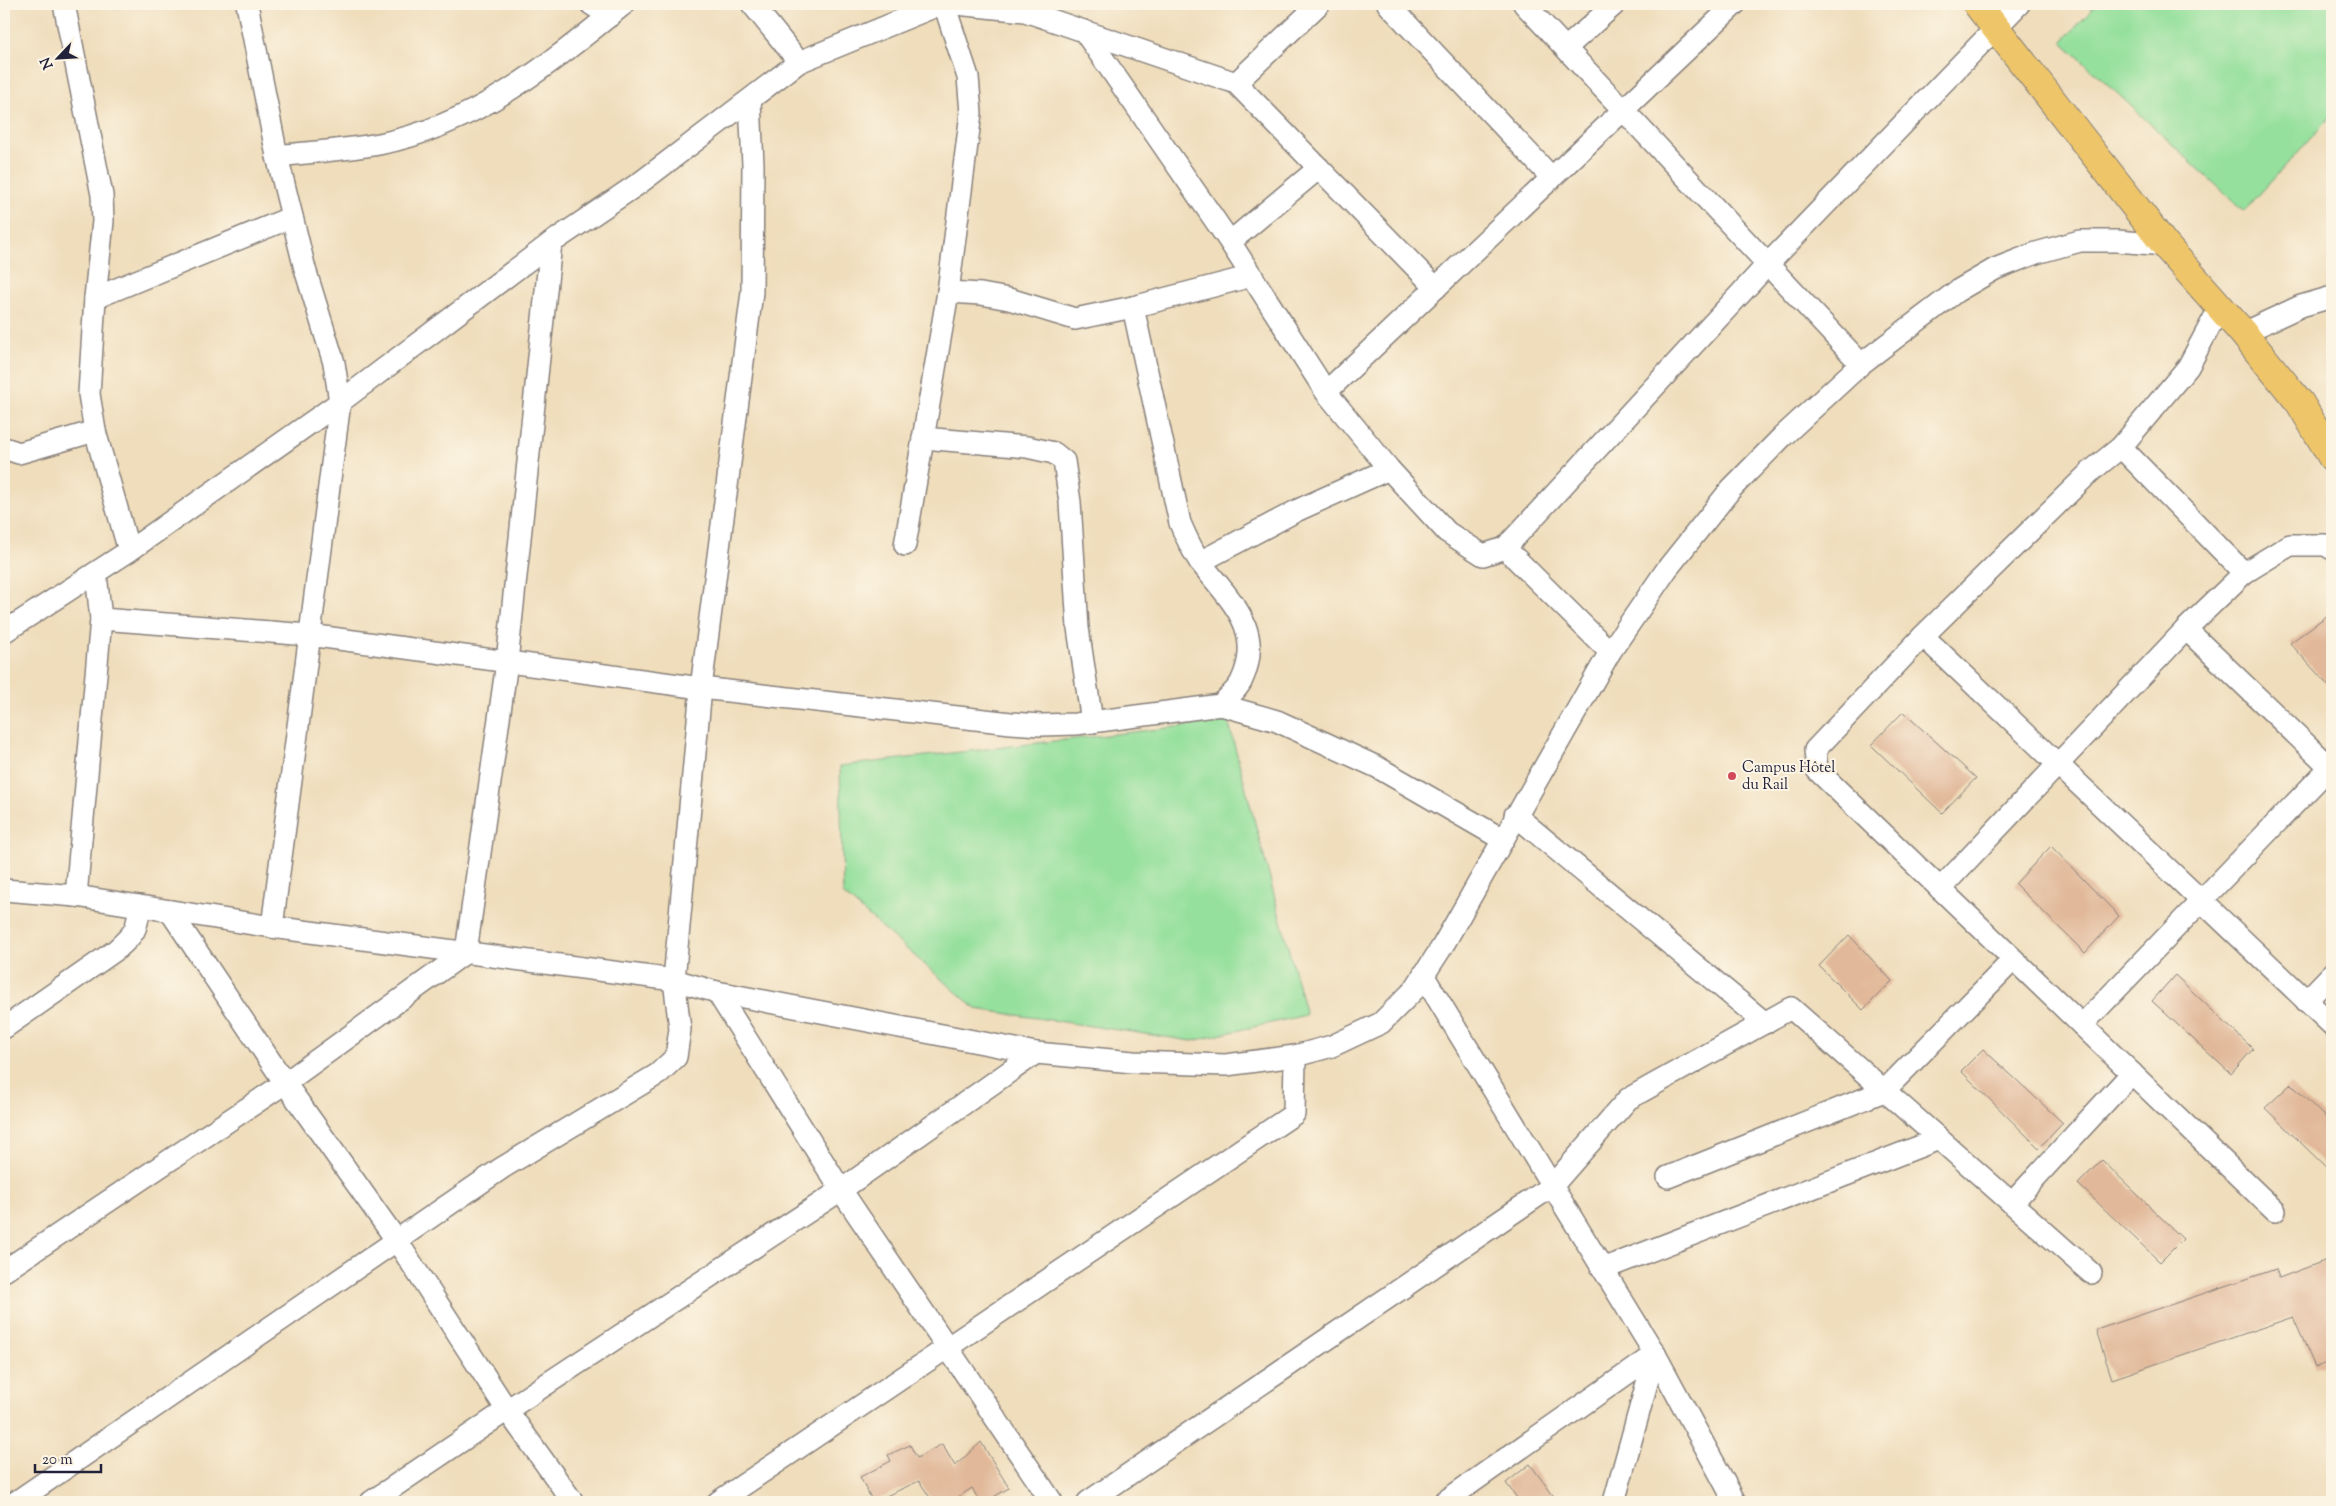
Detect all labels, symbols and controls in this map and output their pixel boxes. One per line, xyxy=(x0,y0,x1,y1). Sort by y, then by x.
north arrow xyxy=(32,32,82,82)
text: N xyxy=(37,53,59,72)
place label: Campus Hôtel du Rail xyxy=(1742,758,1835,796)
marker: Campus Hôtel du Rail xyxy=(1726,770,1738,782)
scale bar xyxy=(35,1441,101,1473)
text: 20 m xyxy=(42,1450,73,1471)

